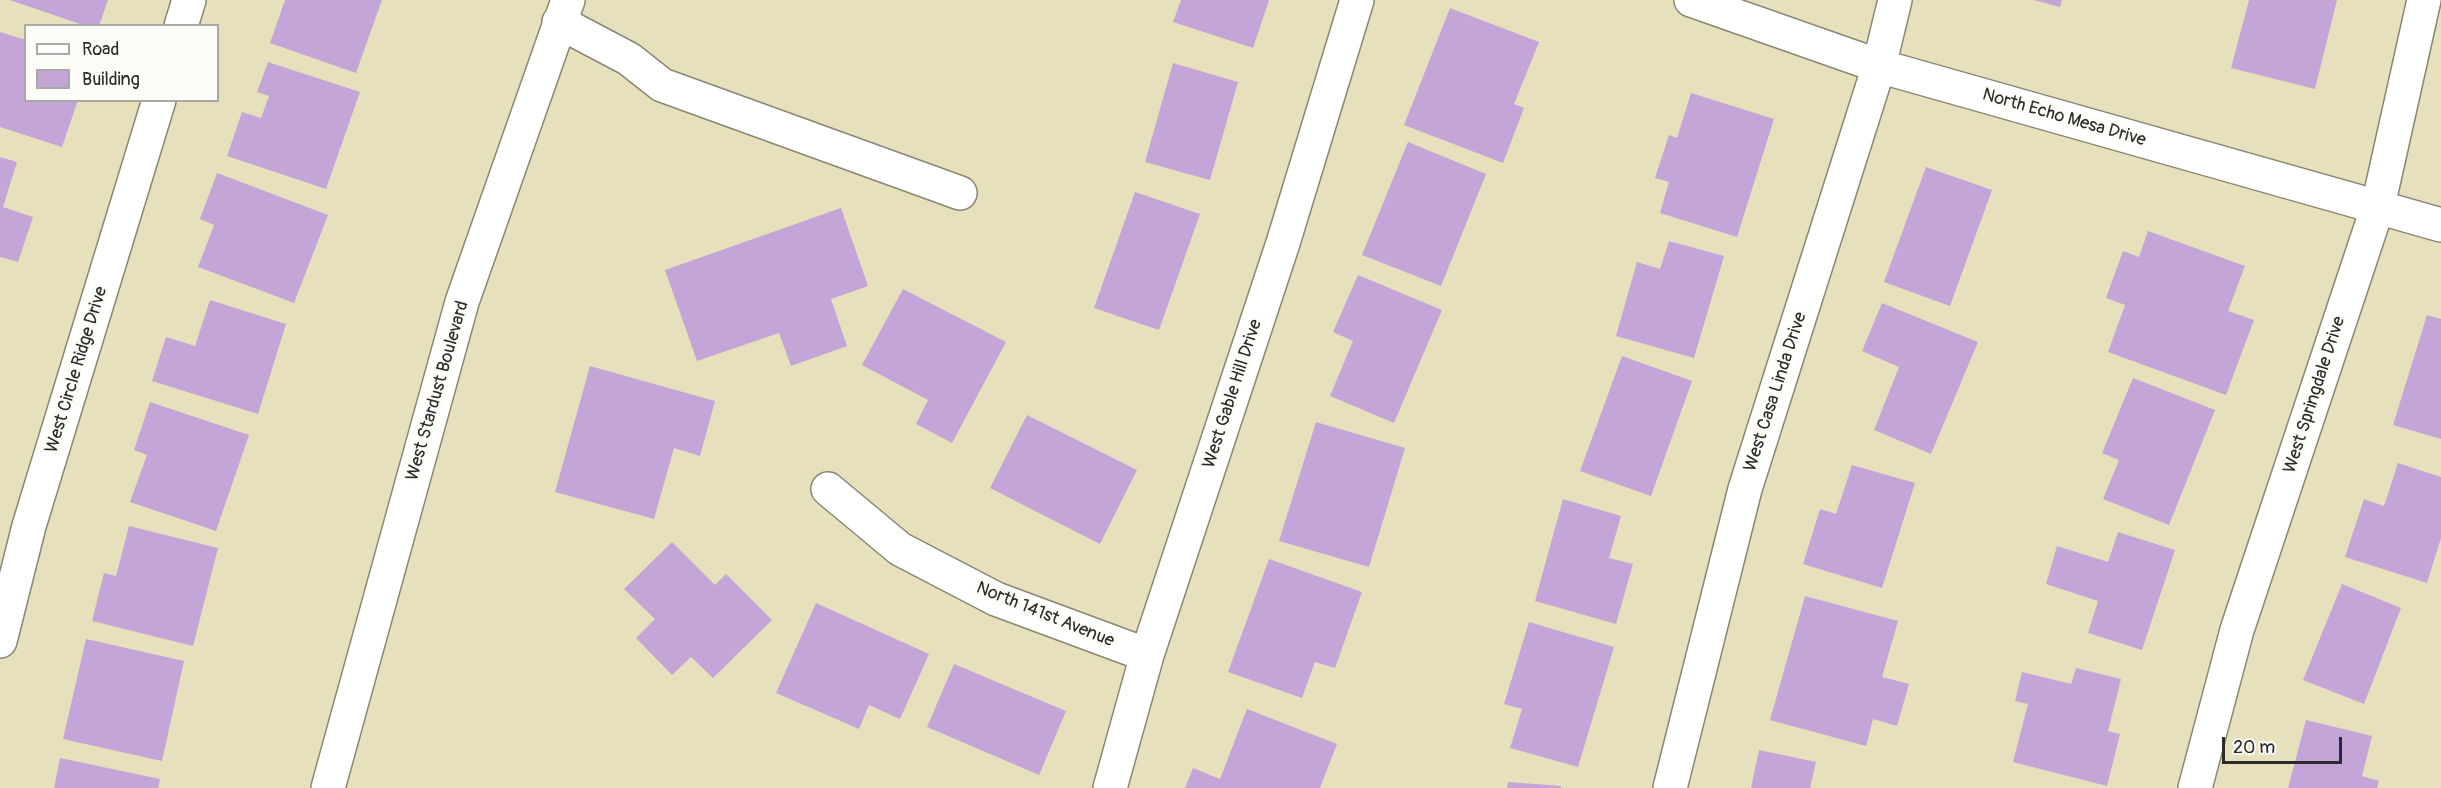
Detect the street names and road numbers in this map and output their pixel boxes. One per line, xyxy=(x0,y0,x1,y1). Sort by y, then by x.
street label: North Echo Mesa Drive xyxy=(1980,84,2148,152)
street label: West Circle Ridge Drive xyxy=(41,284,113,456)
street label: West Stardust Boulevard xyxy=(402,299,474,483)
street label: West Casa Linda Drive xyxy=(1740,310,1812,474)
street label: West Springdale Drive xyxy=(2279,314,2351,476)
street label: West Gable Hill Drive xyxy=(1199,317,1267,471)
street label: North 141st Avenue xyxy=(973,577,1117,653)

